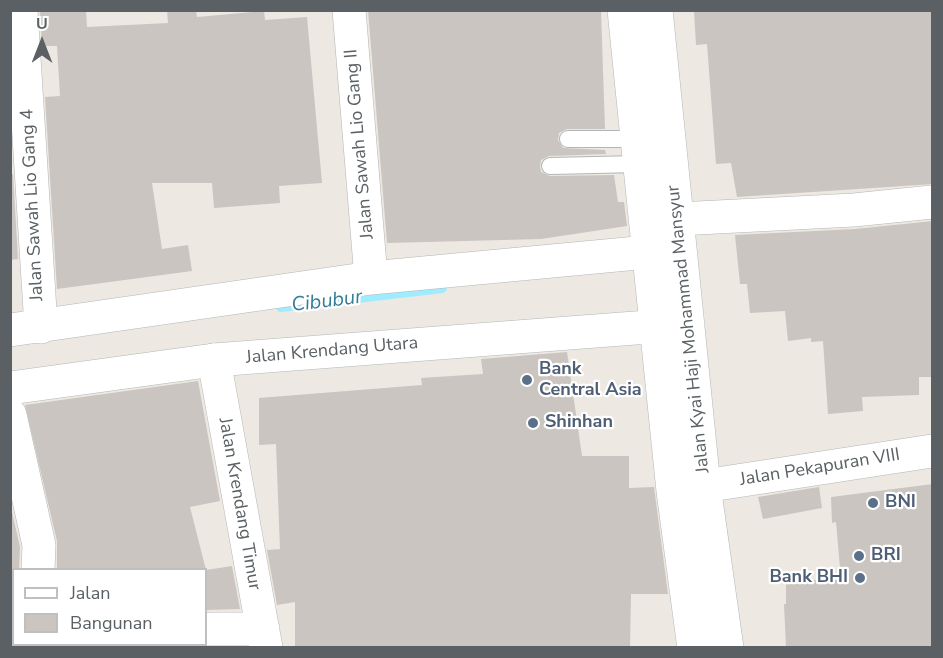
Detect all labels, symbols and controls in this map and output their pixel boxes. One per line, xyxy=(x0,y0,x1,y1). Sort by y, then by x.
north arrow xyxy=(12,12,72,72)
text: U xyxy=(36,13,48,35)
street label: Jalan Sawah Lio Gang II xyxy=(341,48,379,240)
street label: Jalan Sawah Lio Gang 4 xyxy=(17,108,49,302)
street label: Jalan Kyai Haji Mohammad Mansyur xyxy=(663,184,715,474)
water label: Cibubur xyxy=(290,286,364,318)
street label: Jalan Krendang Utara xyxy=(245,333,419,369)
place label: Bank Central Asia xyxy=(539,359,642,401)
marker: Bank Central Asia xyxy=(520,373,534,387)
place label: Shinhan xyxy=(545,412,613,434)
street label: Jalan Krendang Timur xyxy=(213,416,265,592)
marker: Shinhan xyxy=(526,416,540,430)
street label: Jalan Pekapuran VIII xyxy=(738,445,902,491)
place label: BNI xyxy=(885,492,916,514)
marker: BNI xyxy=(866,496,880,510)
place label: BRI xyxy=(871,545,901,567)
marker: BRI xyxy=(852,549,866,563)
place label: Bank BHI xyxy=(769,567,848,589)
legend xyxy=(12,568,207,646)
marker: Bank BHI xyxy=(853,571,867,585)
text: Jalan xyxy=(70,581,110,605)
text: Bangunan xyxy=(70,611,153,635)

